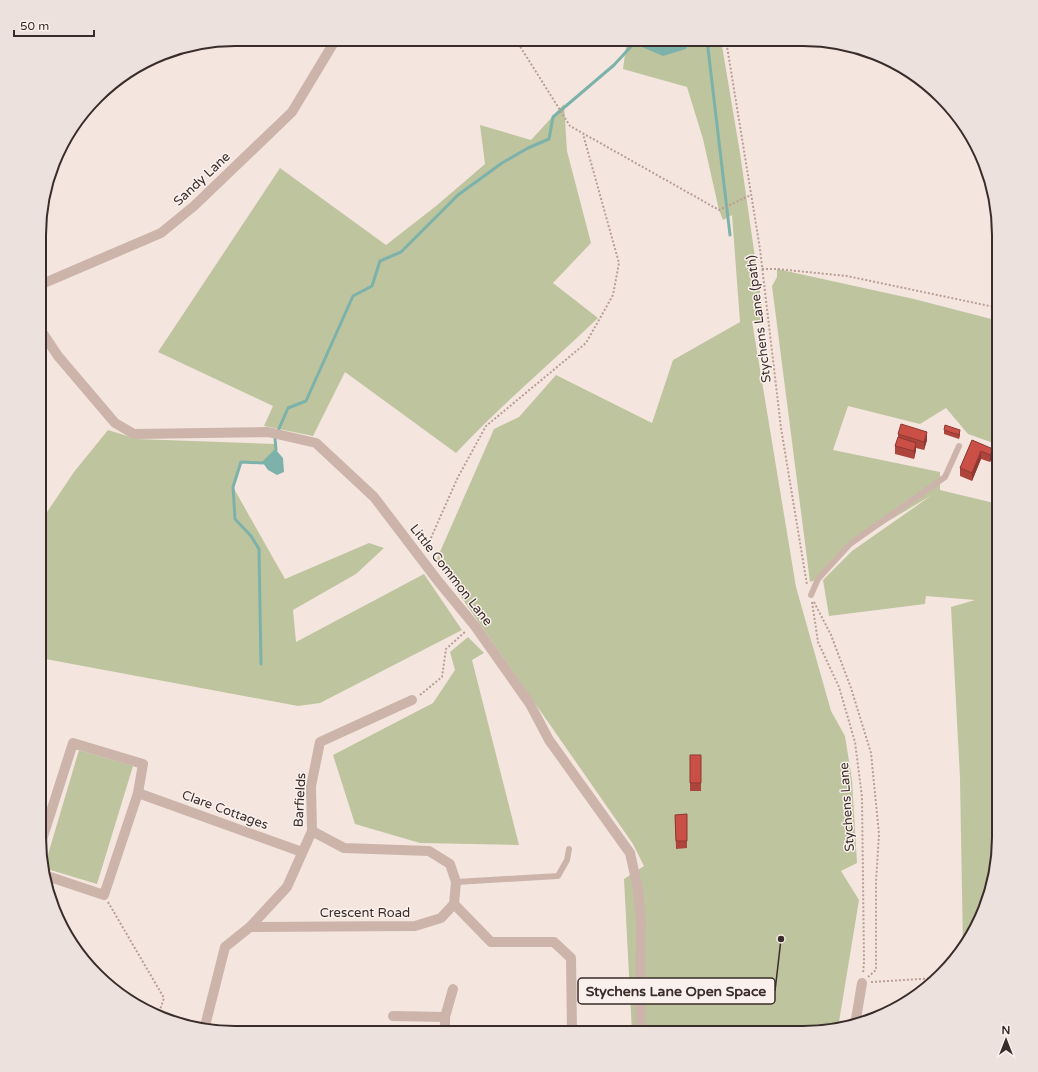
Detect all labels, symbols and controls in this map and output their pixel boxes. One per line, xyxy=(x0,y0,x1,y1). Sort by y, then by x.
scale bar xyxy=(14,12,94,38)
text: 50 m xyxy=(20,19,49,33)
street label: Sandy Lane xyxy=(170,149,234,209)
street label: Stychens Lane (path) xyxy=(743,254,775,384)
street label: Little Common Lane xyxy=(406,521,496,629)
street label: Stychens Lane xyxy=(836,762,858,852)
street label: Barfields xyxy=(291,772,309,828)
street label: Clare Cottages xyxy=(180,787,270,833)
street label: Crescent Road xyxy=(320,905,410,921)
callout: Stychens Lane Open Space xyxy=(578,978,775,1004)
text: Stychens Lane Open Space xyxy=(586,983,766,1000)
north arrow xyxy=(986,1020,1026,1060)
text: N xyxy=(1002,1024,1010,1037)

